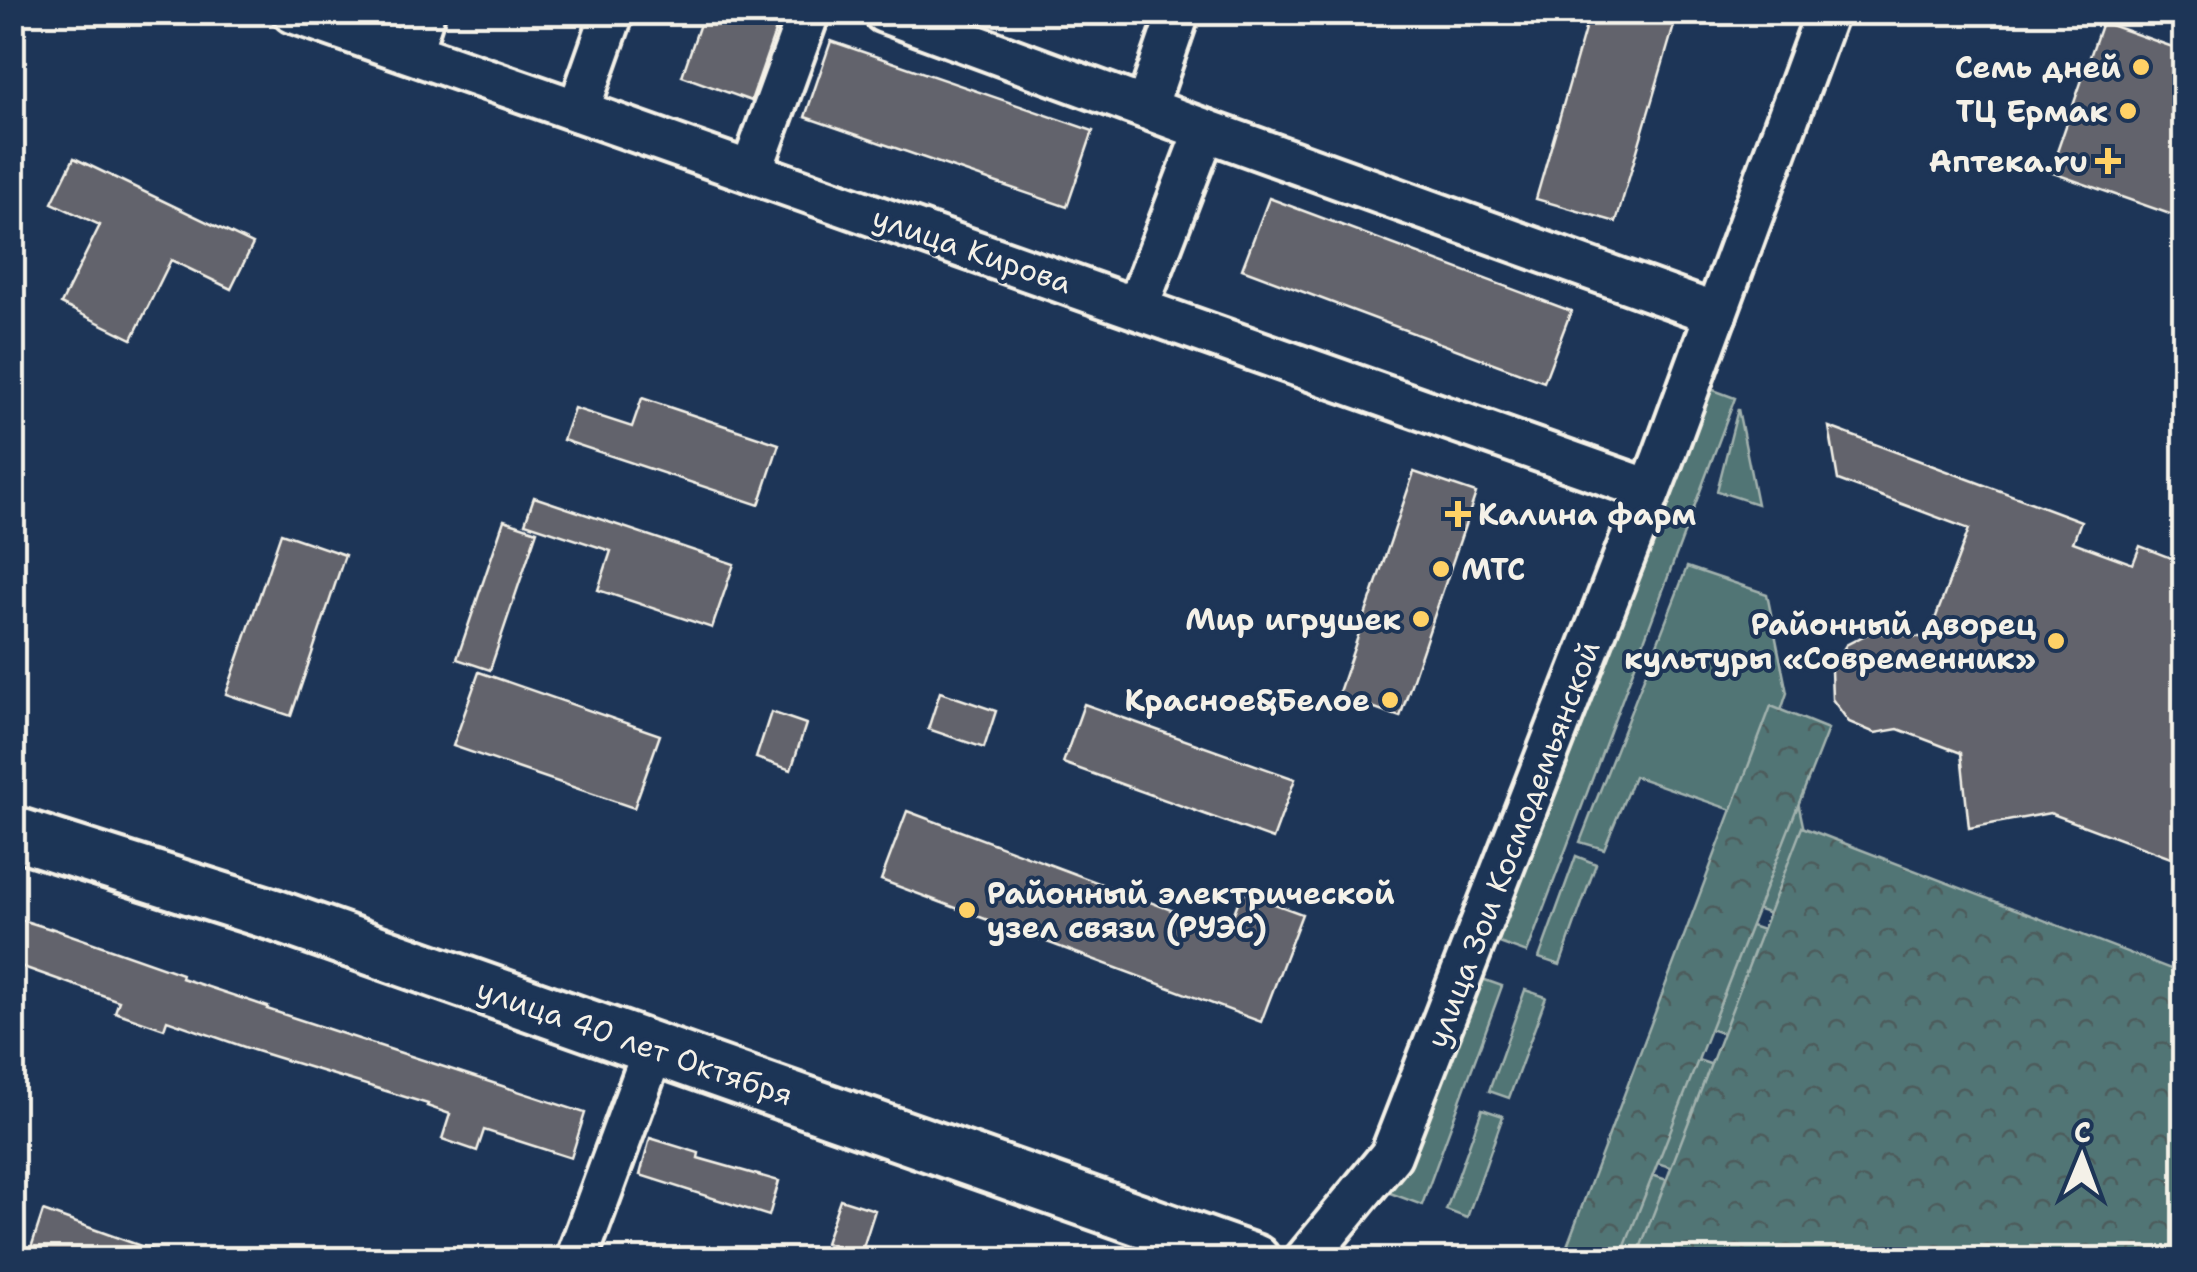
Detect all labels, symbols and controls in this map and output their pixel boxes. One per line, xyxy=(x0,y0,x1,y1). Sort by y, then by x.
place label: Семь дней xyxy=(1955,47,2121,88)
marker: Семь дней xyxy=(2130,56,2152,78)
place label: ТЦ Ермак xyxy=(1956,91,2108,132)
marker: ТЦ Ермак xyxy=(2117,100,2139,122)
place label: Аптека.ru xyxy=(1929,141,2088,182)
marker: Аптека.ru xyxy=(2097,150,2119,172)
street label: улица Кирова xyxy=(867,197,1077,303)
place label: Калина фарм xyxy=(1478,494,1696,535)
marker: Калина фарм xyxy=(1447,503,1469,525)
place label: МТС xyxy=(1461,549,1525,590)
marker: МТС xyxy=(1430,558,1452,580)
place label: Мир игрушек xyxy=(1185,599,1401,640)
place label: Районный дворец культуры «Современник» xyxy=(1624,604,2037,679)
marker: Мир игрушек xyxy=(1410,608,1432,630)
marker: Районный дворец культуры «Современник» xyxy=(2045,630,2067,652)
street label: улица Зои Космодемьянской xyxy=(1416,635,1610,1053)
place label: Красное&Белое xyxy=(1125,680,1370,721)
marker: Красное&Белое xyxy=(1379,689,1401,711)
place label: Районный электрической узел связи (РУЭС) xyxy=(987,873,1395,948)
marker: Районный электрической узел связи (РУЭС) xyxy=(956,899,978,921)
street label: улица 40 лет Октября xyxy=(472,969,798,1115)
north arrow xyxy=(2032,1107,2132,1207)
text: С xyxy=(2074,1113,2091,1151)

